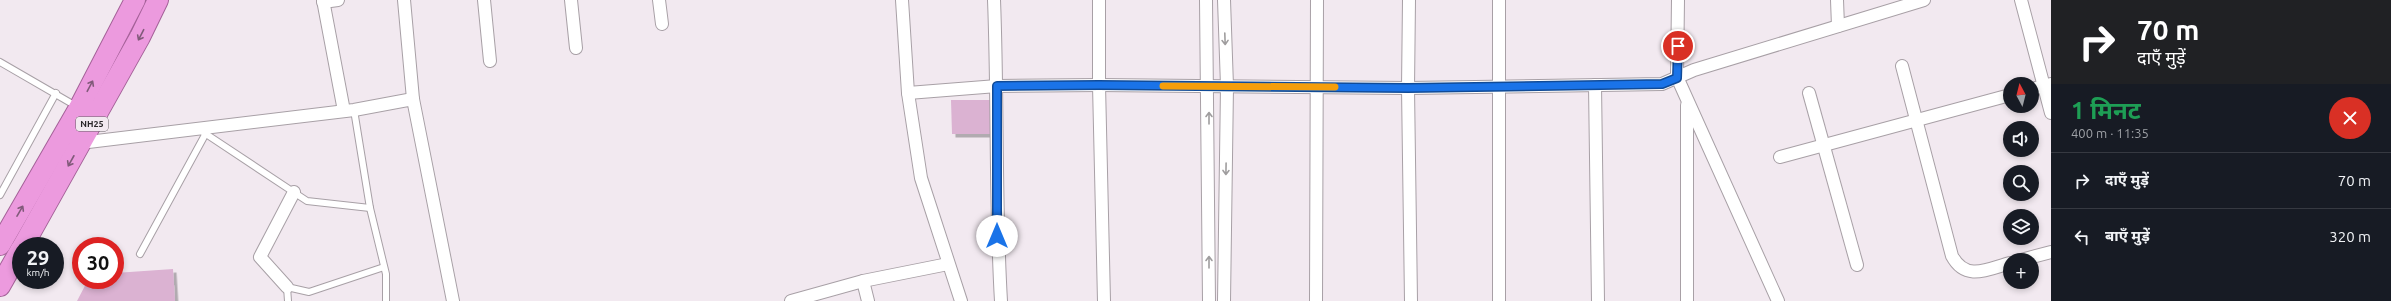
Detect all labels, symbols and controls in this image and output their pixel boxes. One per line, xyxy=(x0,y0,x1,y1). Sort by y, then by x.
text: 70 m xyxy=(2137,14,2199,45)
icon: right xyxy=(2071,16,2123,68)
one-way arrow xyxy=(137,29,144,41)
pin xyxy=(1661,29,1695,63)
one-way arrow xyxy=(1221,32,1229,45)
icon: arrive xyxy=(1667,35,1689,57)
text: दाएँ मुड़ें xyxy=(2137,47,2186,67)
north arrow xyxy=(2003,77,2039,113)
map controls xyxy=(2003,77,2039,289)
one-way arrow xyxy=(87,80,95,92)
text: 1 मिनट xyxy=(2071,97,2141,124)
button: close xyxy=(2329,97,2371,139)
one-way arrow xyxy=(1205,112,1212,125)
road number: NH25 xyxy=(76,117,108,131)
button: sound xyxy=(2003,121,2039,157)
text: 400 m · 11:35 xyxy=(2071,126,2149,140)
one-way arrow xyxy=(66,154,74,166)
one-way arrow xyxy=(1222,162,1230,175)
button: search xyxy=(2003,165,2039,201)
icon: right xyxy=(2071,170,2093,192)
text: दाएँ मुड़ें xyxy=(2105,171,2149,188)
text: 70 m xyxy=(2338,172,2371,189)
one-way arrow xyxy=(16,206,24,218)
button: layers xyxy=(2003,209,2039,245)
position arrow xyxy=(976,215,1018,257)
icon: left xyxy=(2071,226,2093,248)
text: बाएँ मुड़ें xyxy=(2105,227,2150,244)
text: 320 m xyxy=(2329,228,2371,245)
speed limit sign: 30 xyxy=(72,237,124,289)
text: 29 xyxy=(27,246,49,269)
button: + xyxy=(2003,253,2039,289)
one-way arrow xyxy=(1205,256,1213,269)
text: km/h xyxy=(26,267,50,278)

